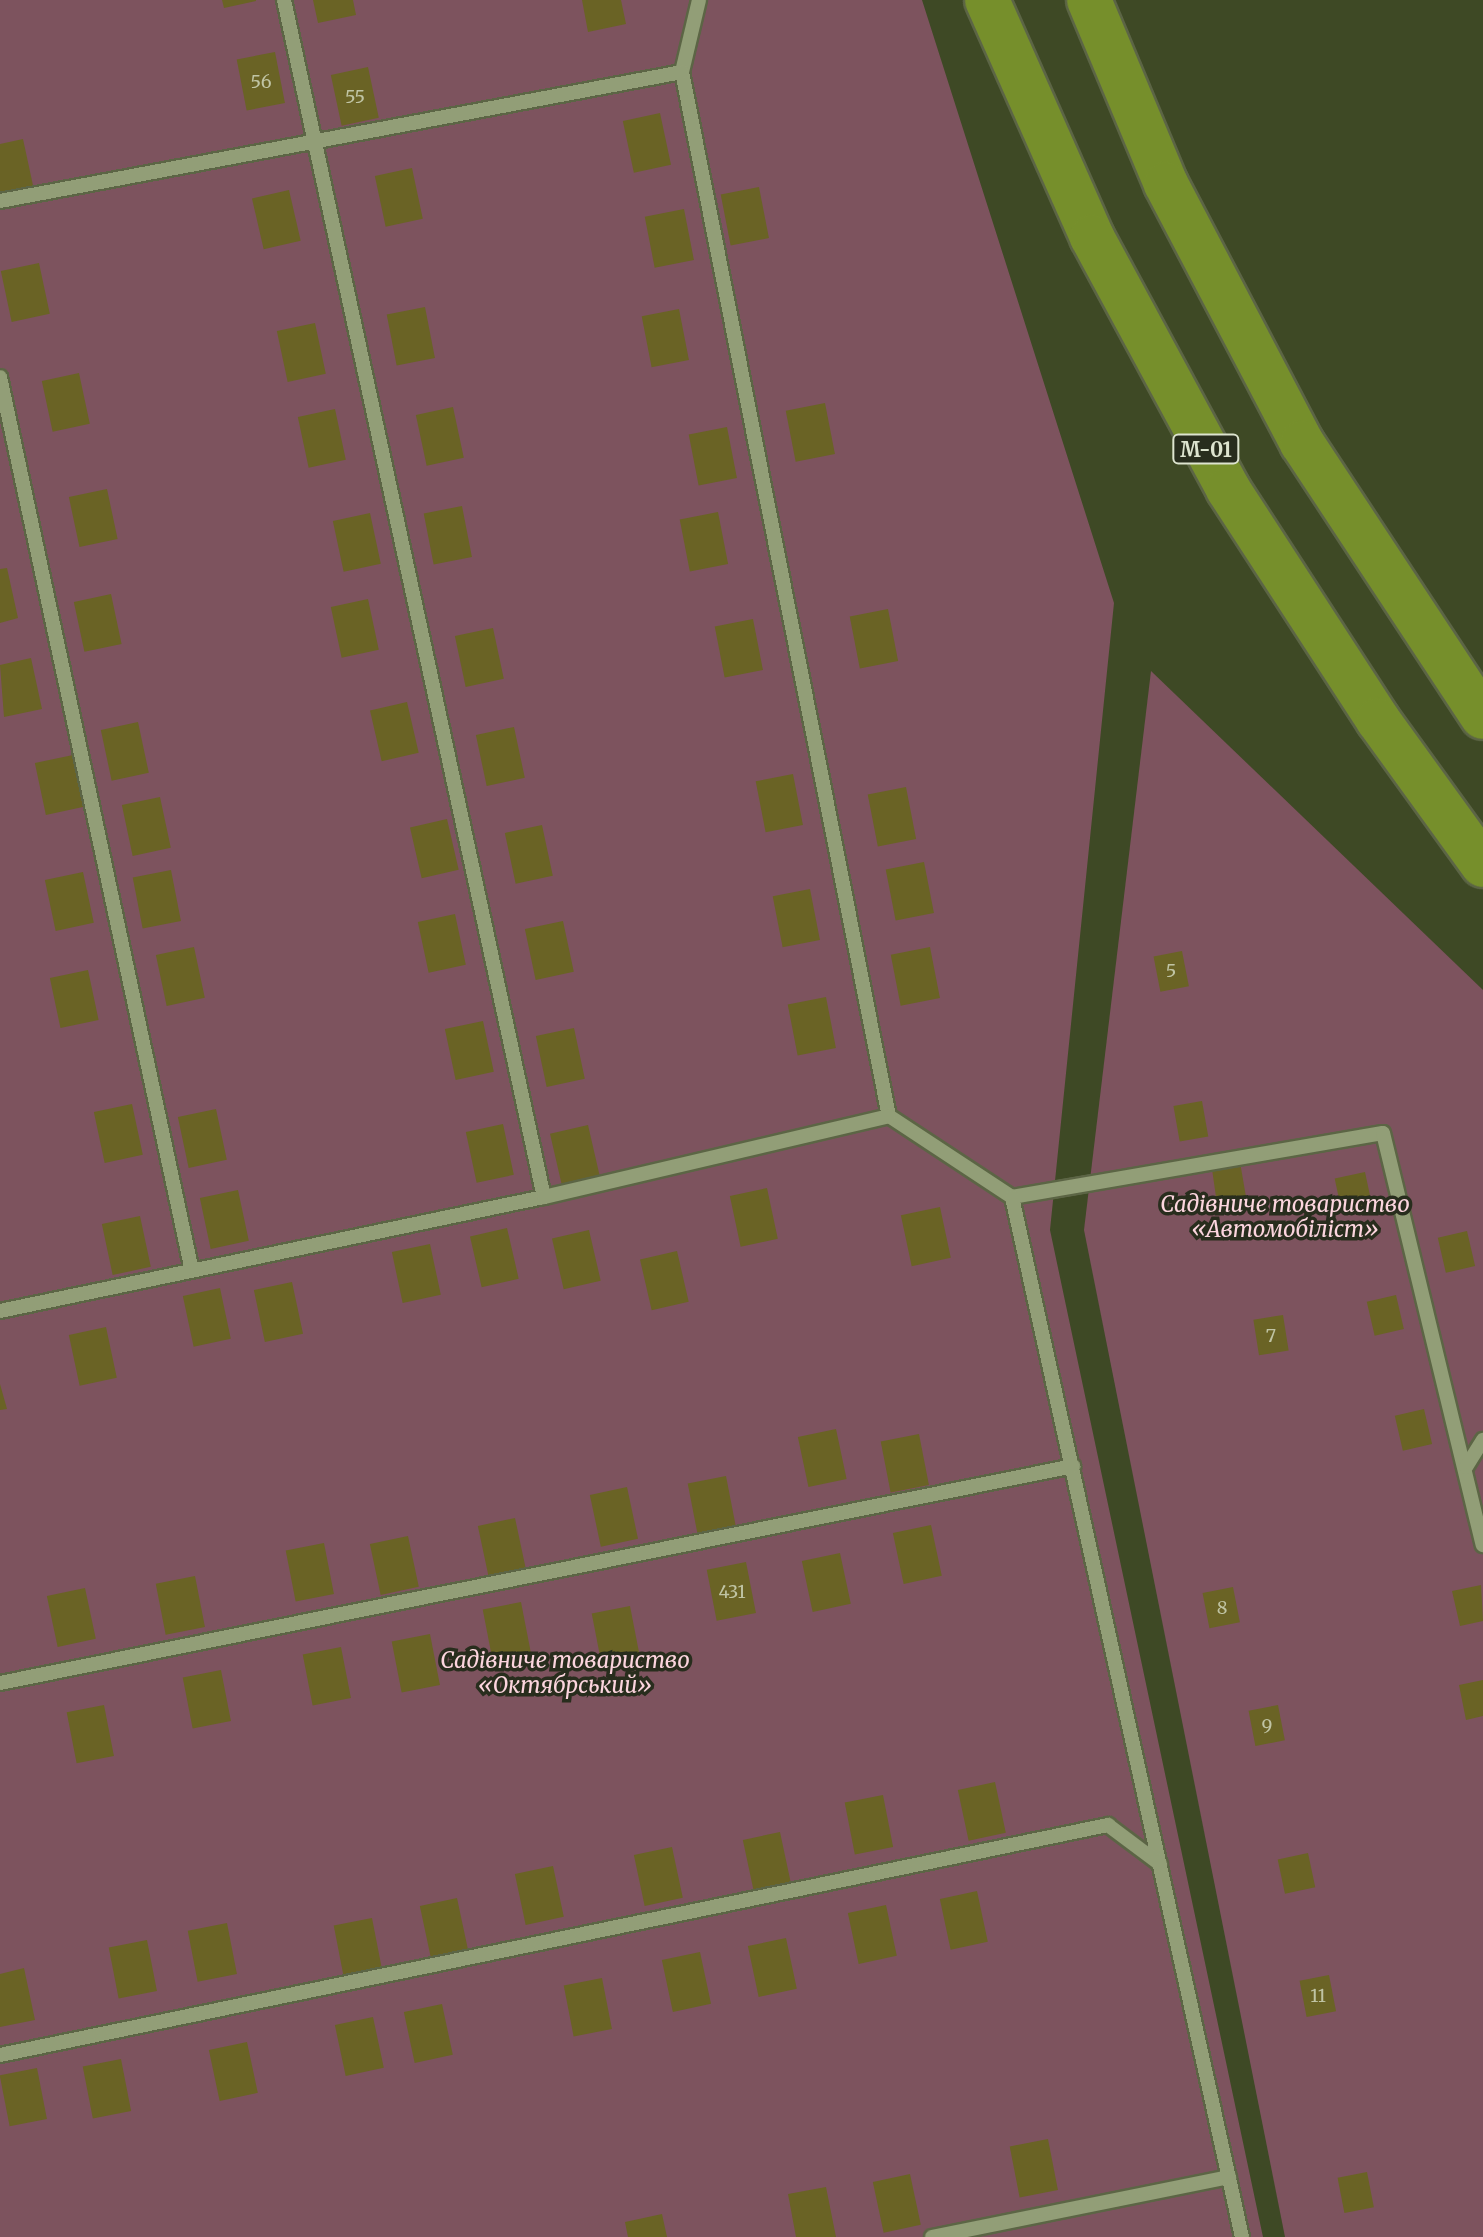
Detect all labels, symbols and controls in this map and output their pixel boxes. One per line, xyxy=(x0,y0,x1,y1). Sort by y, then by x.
house number: 56 xyxy=(250,71,272,93)
house number: 55 xyxy=(345,86,365,108)
road number: М-01 xyxy=(1172,433,1240,465)
house number: 5 xyxy=(1166,960,1176,982)
park label: Садівниче товариство «Автомобіліст» xyxy=(1160,1191,1410,1242)
house number: 7 xyxy=(1266,1325,1276,1347)
house number: 431 xyxy=(718,1581,746,1603)
house number: 8 xyxy=(1217,1597,1227,1619)
park label: Садівниче товариство «Октябрський» xyxy=(440,1647,690,1698)
house number: 9 xyxy=(1262,1715,1272,1737)
house number: 11 xyxy=(1310,1985,1326,2007)

